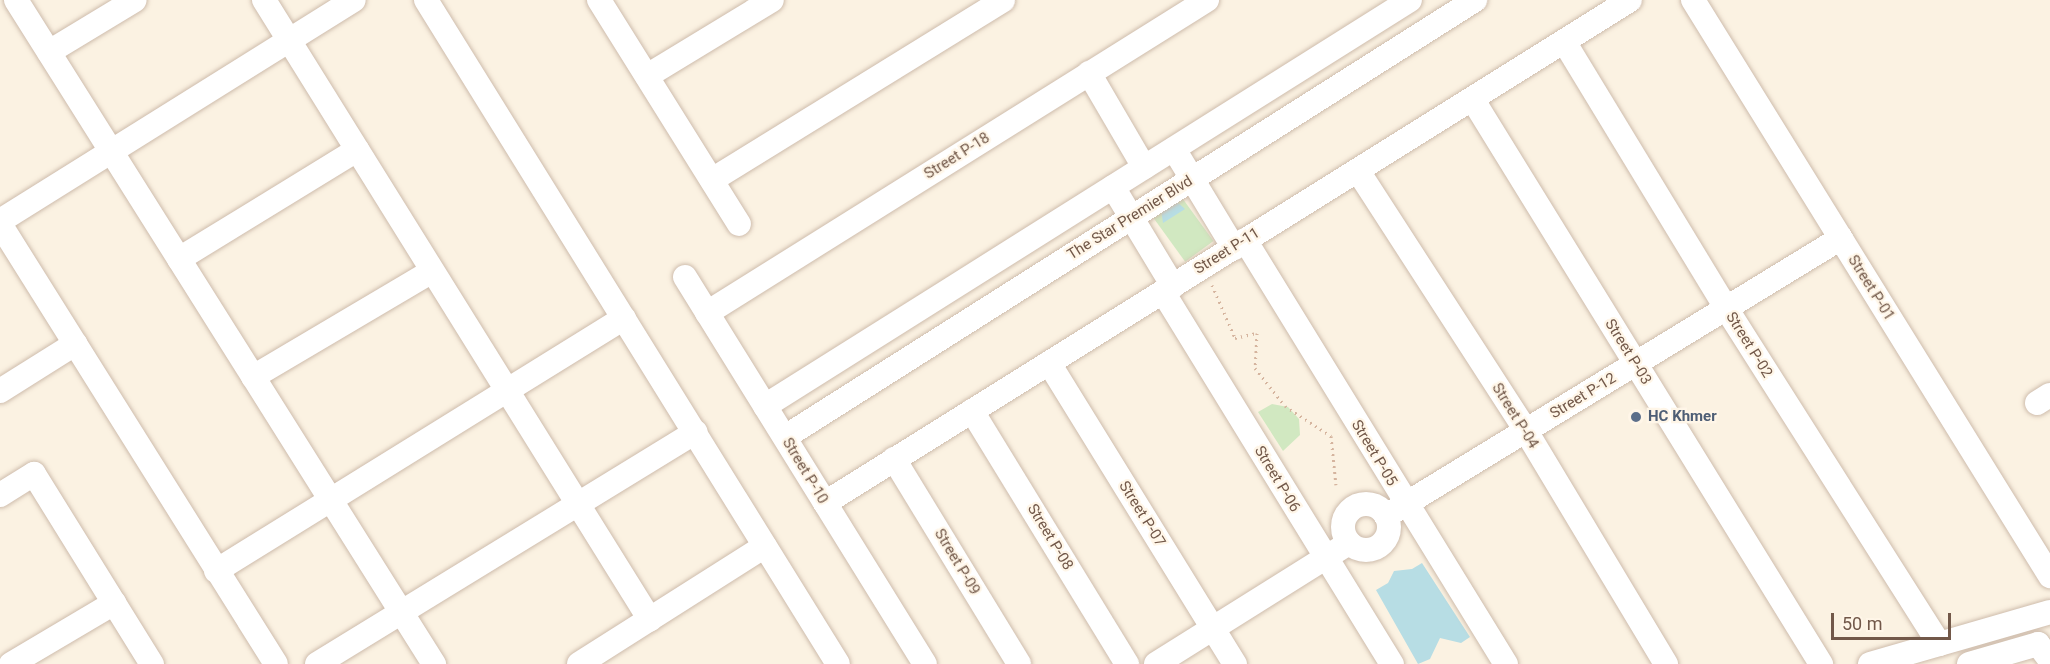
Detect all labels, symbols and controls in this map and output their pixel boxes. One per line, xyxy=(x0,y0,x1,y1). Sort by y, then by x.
street label: Street P-18 xyxy=(921,129,993,183)
street label: The Star Premier Blvd xyxy=(1064,172,1196,264)
street label: Street P-11 xyxy=(1191,224,1263,278)
street label: Street P-01 xyxy=(1844,252,1898,324)
street label: Street P-02 xyxy=(1722,309,1776,381)
street label: Street P-03 xyxy=(1601,316,1655,388)
street label: Street P-12 xyxy=(1547,369,1619,423)
street label: Street P-04 xyxy=(1488,380,1542,452)
place label: HC Khmer xyxy=(1648,408,1717,426)
marker: HC Khmer xyxy=(1629,410,1643,424)
street label: Street P-05 xyxy=(1347,417,1401,489)
street label: Street P-10 xyxy=(778,435,832,507)
street label: Street P-06 xyxy=(1250,443,1304,515)
street label: Street P-07 xyxy=(1115,478,1169,550)
street label: Street P-08 xyxy=(1023,501,1077,573)
street label: Street P-09 xyxy=(930,526,984,598)
scale bar xyxy=(1834,601,1954,639)
text: 50 m xyxy=(1842,613,1882,634)

